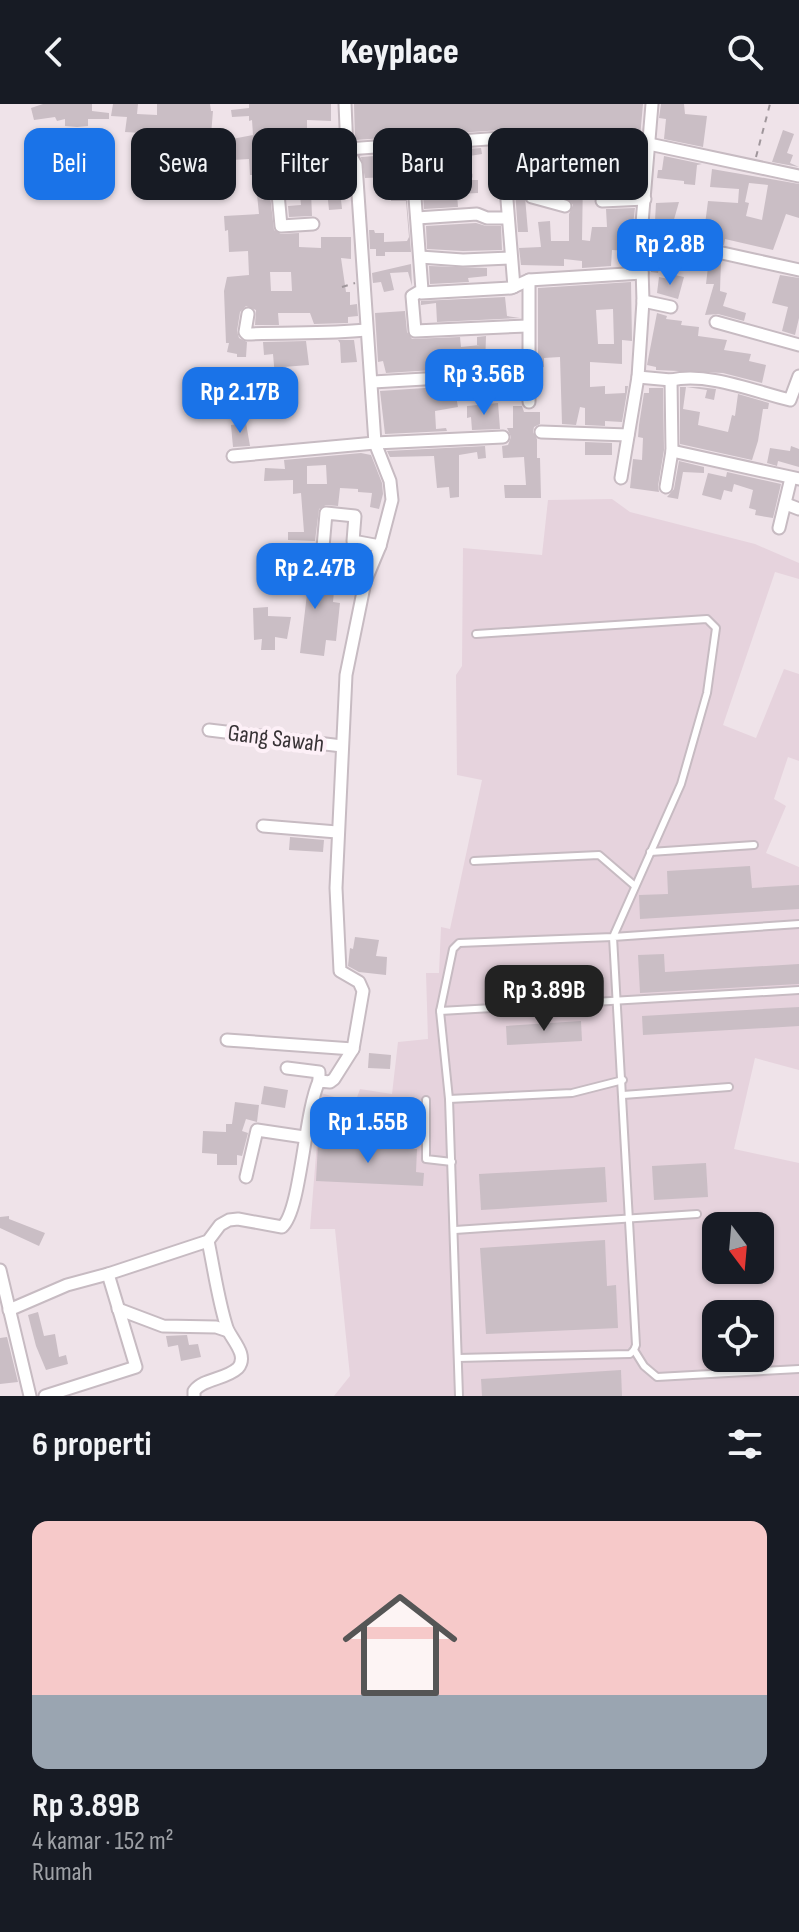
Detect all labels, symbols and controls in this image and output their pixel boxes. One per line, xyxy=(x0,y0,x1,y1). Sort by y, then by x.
icon: back xyxy=(32,30,76,74)
icon: search xyxy=(723,30,767,74)
text: Keyplace xyxy=(340,31,459,74)
chip: Beli xyxy=(24,128,115,200)
chip: Sewa xyxy=(131,128,236,200)
chip: Filter xyxy=(252,128,357,200)
chip: Baru xyxy=(373,128,472,200)
chip: Apartemen xyxy=(488,128,648,200)
pin: Rp 2.8B xyxy=(596,219,744,287)
text: Rp 2.8B xyxy=(635,229,705,260)
pin: Rp 3.56B xyxy=(401,349,567,417)
text: Rp 3.56B xyxy=(443,359,525,390)
pin: Rp 2.17B xyxy=(157,367,323,435)
text: Rp 2.17B xyxy=(200,377,280,408)
pin: Rp 2.47B xyxy=(232,543,398,611)
text: Rp 2.47B xyxy=(274,553,356,584)
street label: Gang Sawah xyxy=(226,718,326,759)
pin: Rp 3.89B xyxy=(461,965,627,1033)
text: Rp 3.89B xyxy=(503,975,585,1006)
pin: Rp 1.55B xyxy=(285,1097,451,1165)
text: Rp 1.55B xyxy=(328,1107,408,1138)
north arrow xyxy=(702,1212,774,1284)
map controls xyxy=(702,1212,774,1372)
button: locate xyxy=(702,1300,774,1372)
icon: filters xyxy=(723,1422,767,1466)
text: 6 properti xyxy=(32,1424,151,1465)
icon: home xyxy=(328,1573,472,1717)
text: Rp 3.89B xyxy=(32,1785,140,1826)
text: 4 kamar · 152 m² xyxy=(32,1826,174,1857)
text: Rumah xyxy=(32,1857,93,1888)

